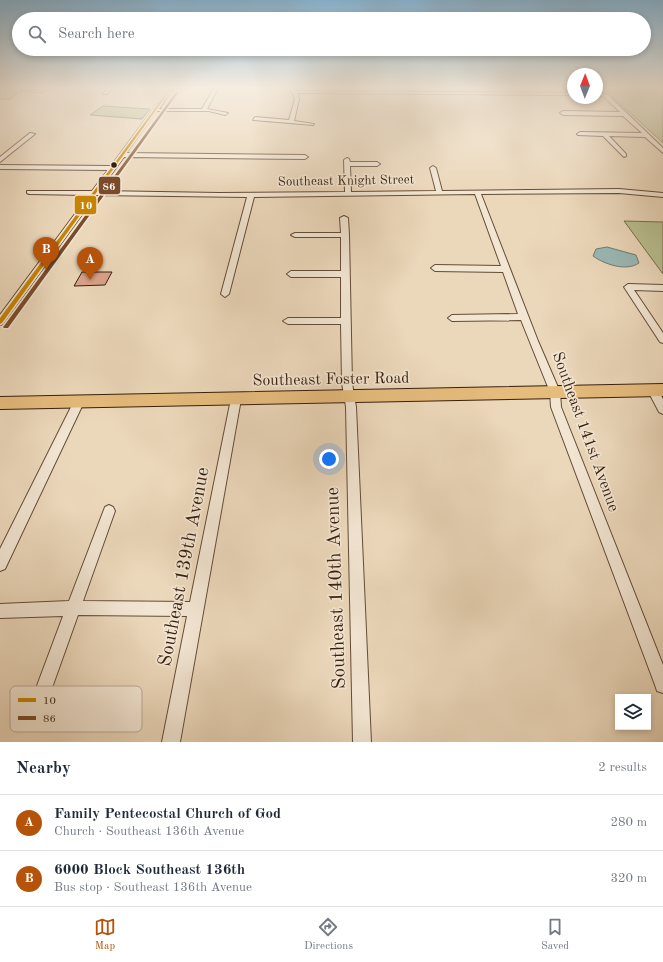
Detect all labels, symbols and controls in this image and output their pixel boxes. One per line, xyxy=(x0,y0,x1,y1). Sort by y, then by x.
search box xyxy=(12,12,651,56)
icon: search xyxy=(26,23,48,45)
text: Search here xyxy=(58,27,135,42)
north arrow xyxy=(567,68,603,104)
unlabelled marker xyxy=(109,160,119,170)
street label: Southeast Knight Street xyxy=(278,173,415,189)
line badge: 86 xyxy=(98,176,121,195)
text: 86 xyxy=(103,182,115,193)
line badge: 10 xyxy=(74,195,97,215)
text: 10 xyxy=(80,201,92,212)
pin: B xyxy=(33,237,59,270)
pin: A xyxy=(77,247,103,280)
street label: Southeast 141st Avenue xyxy=(549,350,621,514)
street label: Southeast Foster Road xyxy=(252,371,410,389)
your location xyxy=(319,449,339,469)
street label: Southeast 139th Avenue xyxy=(156,466,214,668)
street label: Southeast 140th Avenue xyxy=(324,487,350,689)
legend xyxy=(10,686,142,732)
map controls xyxy=(615,694,651,730)
button: layers xyxy=(615,694,651,730)
text: 10 xyxy=(43,696,56,707)
text: 86 xyxy=(43,714,56,725)
text: Nearby xyxy=(16,760,71,777)
text: 2 results xyxy=(598,761,647,774)
text: Family Pentecostal Church of God xyxy=(54,807,281,822)
text: A xyxy=(24,816,34,829)
text: 280 m xyxy=(610,816,647,829)
text: Church · Southeast 136th Avenue xyxy=(54,825,244,838)
text: 6000 Block Southeast 136th xyxy=(54,863,245,878)
text: B xyxy=(24,872,34,885)
text: 320 m xyxy=(610,872,647,885)
text: Bus stop · Southeast 136th Avenue xyxy=(54,881,252,894)
tab: Map xyxy=(94,916,116,954)
tab: Directions xyxy=(304,916,353,954)
tab: Saved xyxy=(541,916,569,954)

